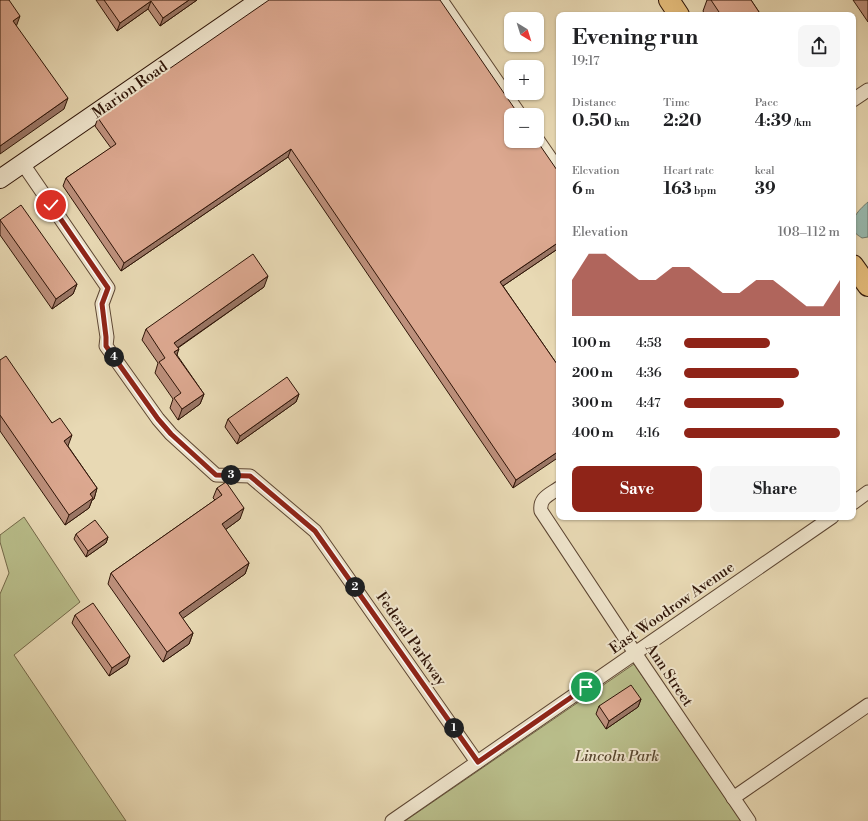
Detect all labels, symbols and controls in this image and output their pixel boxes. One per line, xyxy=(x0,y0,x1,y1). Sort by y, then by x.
north arrow xyxy=(504,12,544,52)
map controls xyxy=(504,12,544,148)
text: Evening run xyxy=(572,24,698,51)
button: share xyxy=(798,25,840,67)
text: 19:17 xyxy=(572,53,599,69)
street label: Marion Road xyxy=(89,57,172,123)
button: + xyxy=(504,60,544,100)
text: Distance xyxy=(572,96,616,110)
text: Time xyxy=(663,96,690,110)
text: Pace xyxy=(755,96,778,110)
button: − xyxy=(504,108,544,148)
text: 0.50 xyxy=(572,110,612,132)
text: 2:20 xyxy=(663,110,702,132)
text: 4:39 xyxy=(755,110,792,132)
text: km xyxy=(612,116,630,130)
text: /km xyxy=(792,116,811,130)
text: Elevation xyxy=(572,164,620,178)
text: Heart rate xyxy=(663,164,714,178)
text: kcal xyxy=(755,164,775,178)
text: 6 xyxy=(572,178,583,200)
text: 163 xyxy=(663,178,692,200)
text: 39 xyxy=(755,178,776,200)
text: m xyxy=(583,184,595,198)
text: bpm xyxy=(692,184,716,198)
pin xyxy=(34,188,68,222)
icon: check xyxy=(40,194,62,216)
text: Elevation xyxy=(572,224,628,240)
text: 108–112 m xyxy=(778,224,840,240)
text: 100 m xyxy=(572,335,611,351)
text: 4:58 xyxy=(636,335,662,351)
pin: 4 xyxy=(104,347,124,367)
text: 4 xyxy=(110,350,118,364)
text: 200 m xyxy=(572,365,613,381)
text: 4:36 xyxy=(636,365,662,381)
text: 300 m xyxy=(572,395,613,411)
text: 4:47 xyxy=(636,395,660,411)
text: 400 m xyxy=(572,425,614,441)
text: 4:16 xyxy=(636,425,660,441)
pin: 3 xyxy=(221,465,241,485)
button: Save xyxy=(572,466,702,512)
button: Share xyxy=(710,466,840,512)
text: 3 xyxy=(228,468,234,482)
street label: East Woodrow Avenue xyxy=(606,558,738,658)
pin: 2 xyxy=(345,577,365,597)
text: 2 xyxy=(352,580,358,594)
street label: Federal Parkway xyxy=(372,588,451,690)
street label: Ann Street xyxy=(640,639,697,711)
pin xyxy=(569,670,603,704)
icon: arrive xyxy=(575,676,597,698)
pin: 1 xyxy=(444,718,464,738)
text: 1 xyxy=(451,721,457,735)
park label: Lincoln Park xyxy=(574,747,659,766)

